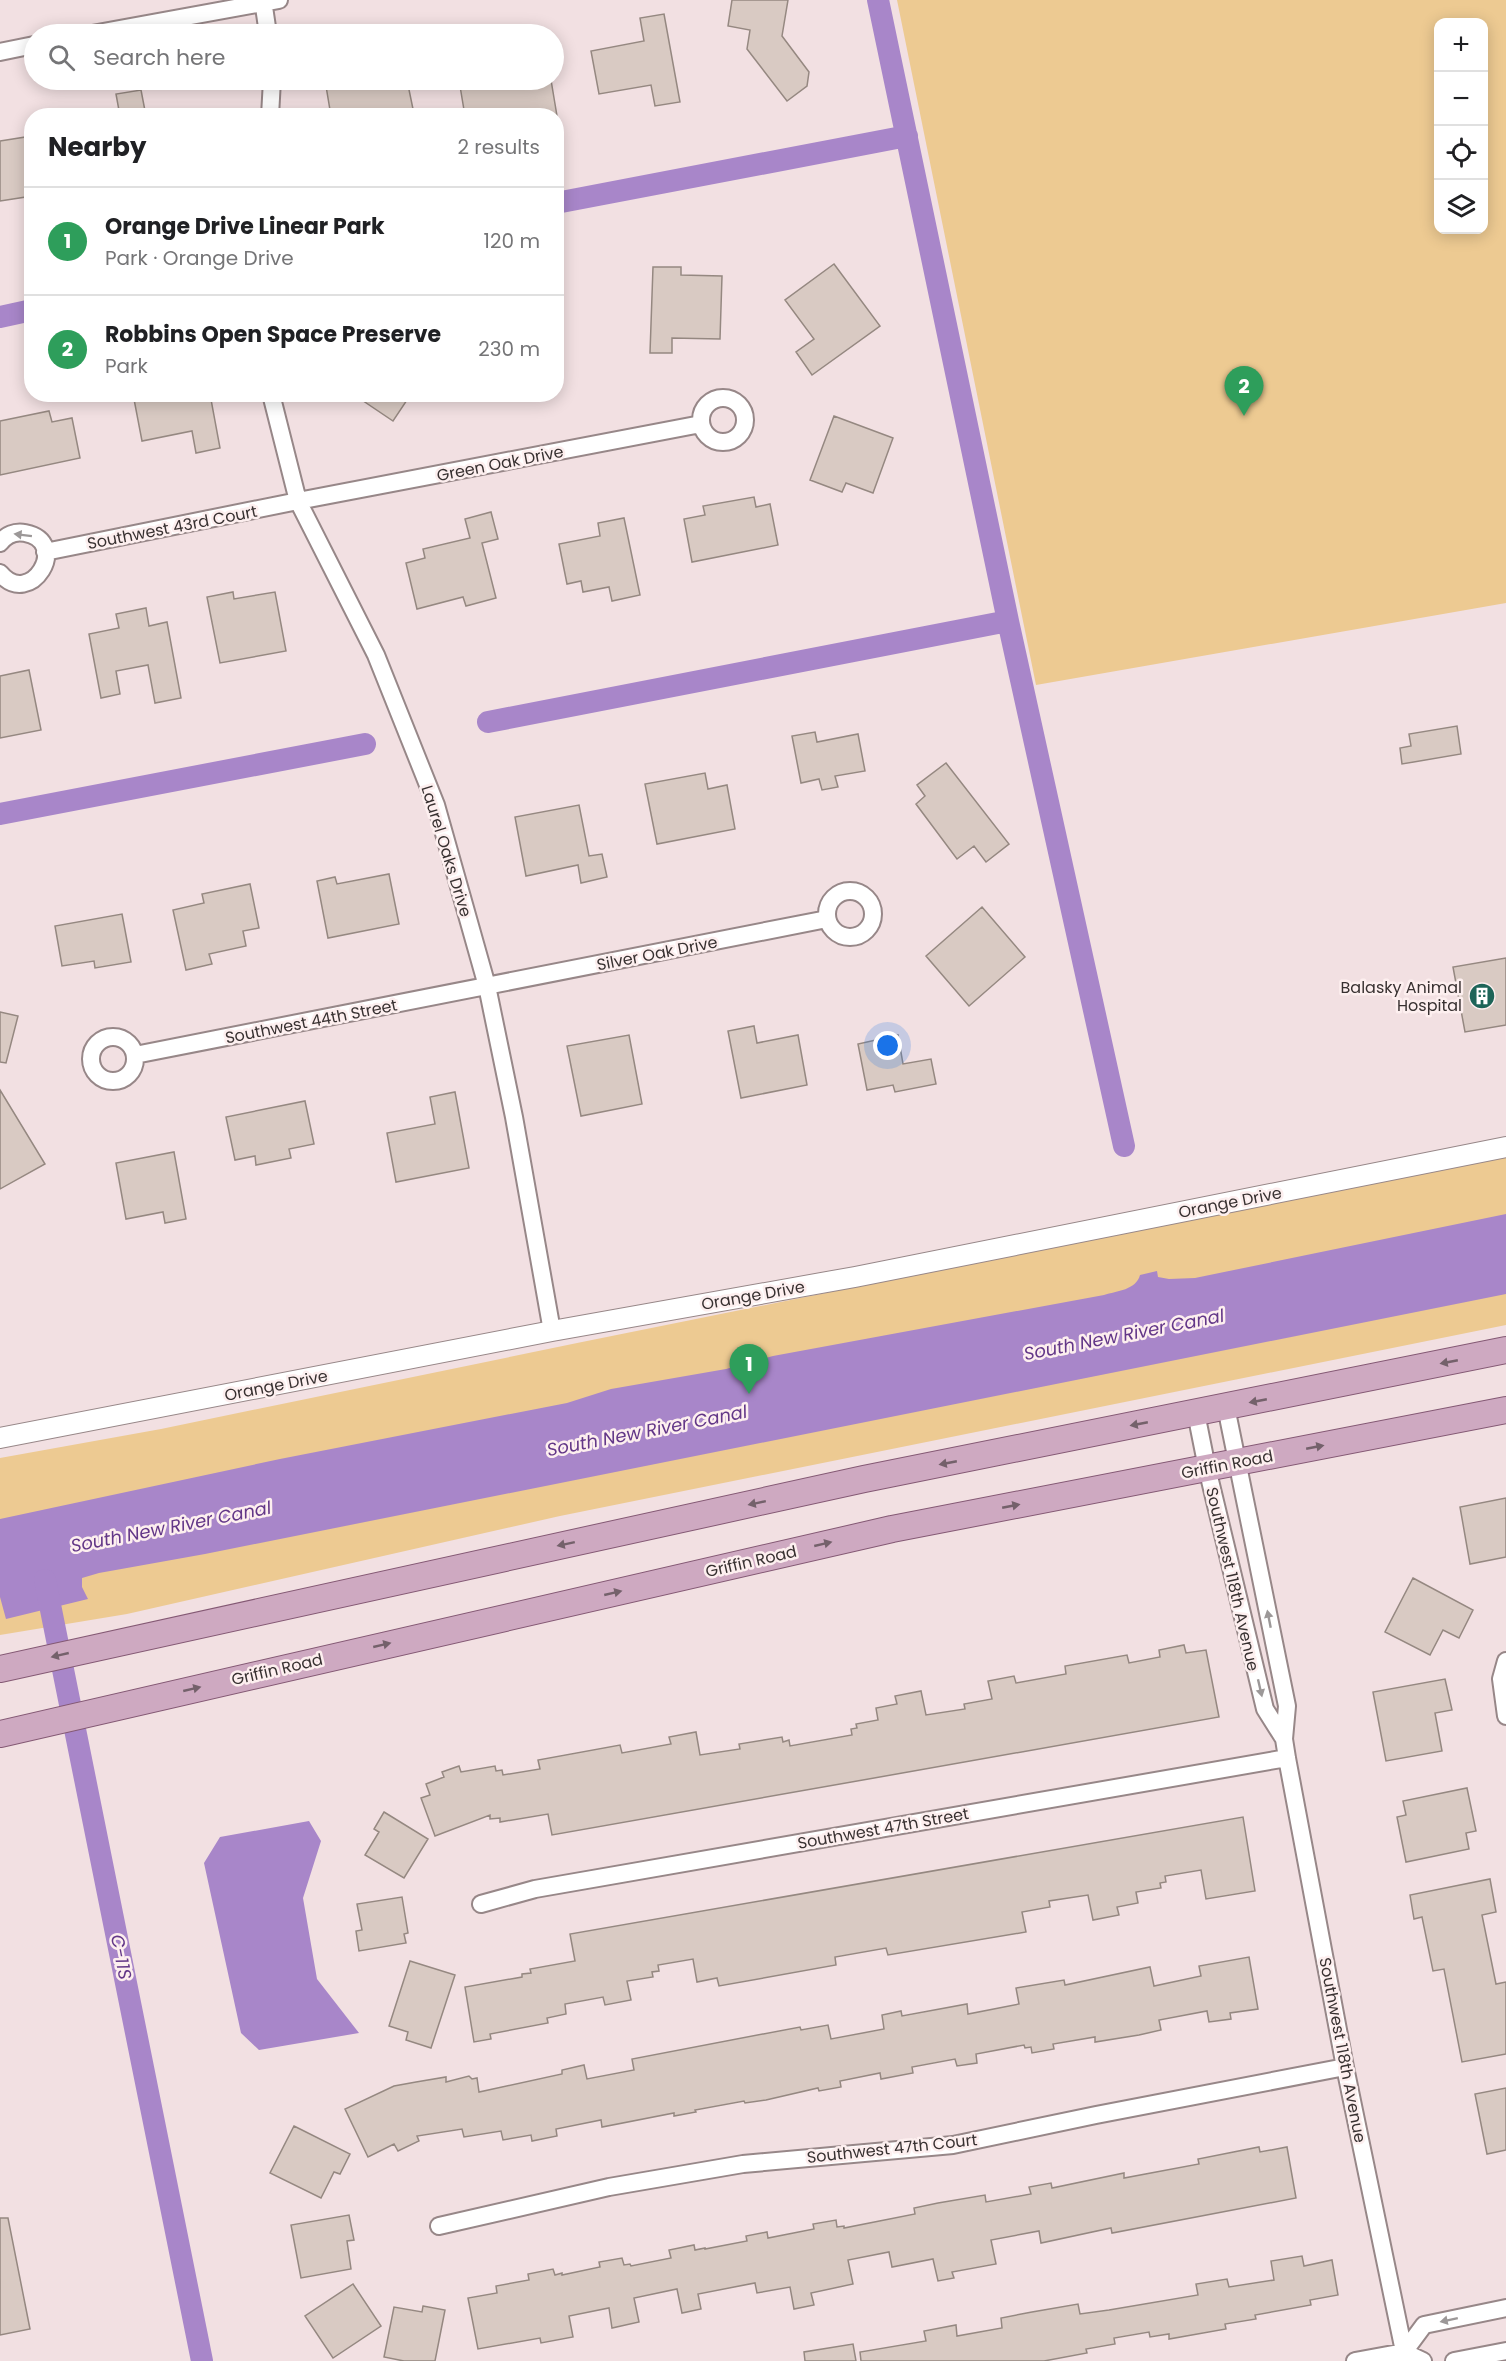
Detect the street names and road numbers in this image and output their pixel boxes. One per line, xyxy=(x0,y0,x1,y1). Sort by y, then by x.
street label: Green Oak Drive xyxy=(435,440,566,487)
street label: Southwest 43rd Court xyxy=(85,500,259,555)
street label: Laurel Oaks Drive xyxy=(416,783,477,920)
street label: Silver Oak Drive xyxy=(595,931,719,976)
street label: Southwest 44th Street xyxy=(223,993,399,1049)
street label: Orange Drive xyxy=(1176,1181,1284,1224)
street label: Orange Drive xyxy=(700,1275,807,1316)
street label: Orange Drive xyxy=(222,1364,330,1407)
street label: Griffin Road xyxy=(1179,1444,1275,1485)
street label: Southwest 118th Avenue xyxy=(1200,1485,1265,1673)
street label: Griffin Road xyxy=(703,1540,799,1583)
street label: Griffin Road xyxy=(229,1648,325,1691)
street label: Southwest 47th Street xyxy=(796,1802,971,1855)
street label: Southwest 118th Avenue xyxy=(1313,1956,1372,2145)
street label: Southwest 47th Court xyxy=(806,2128,979,2169)

